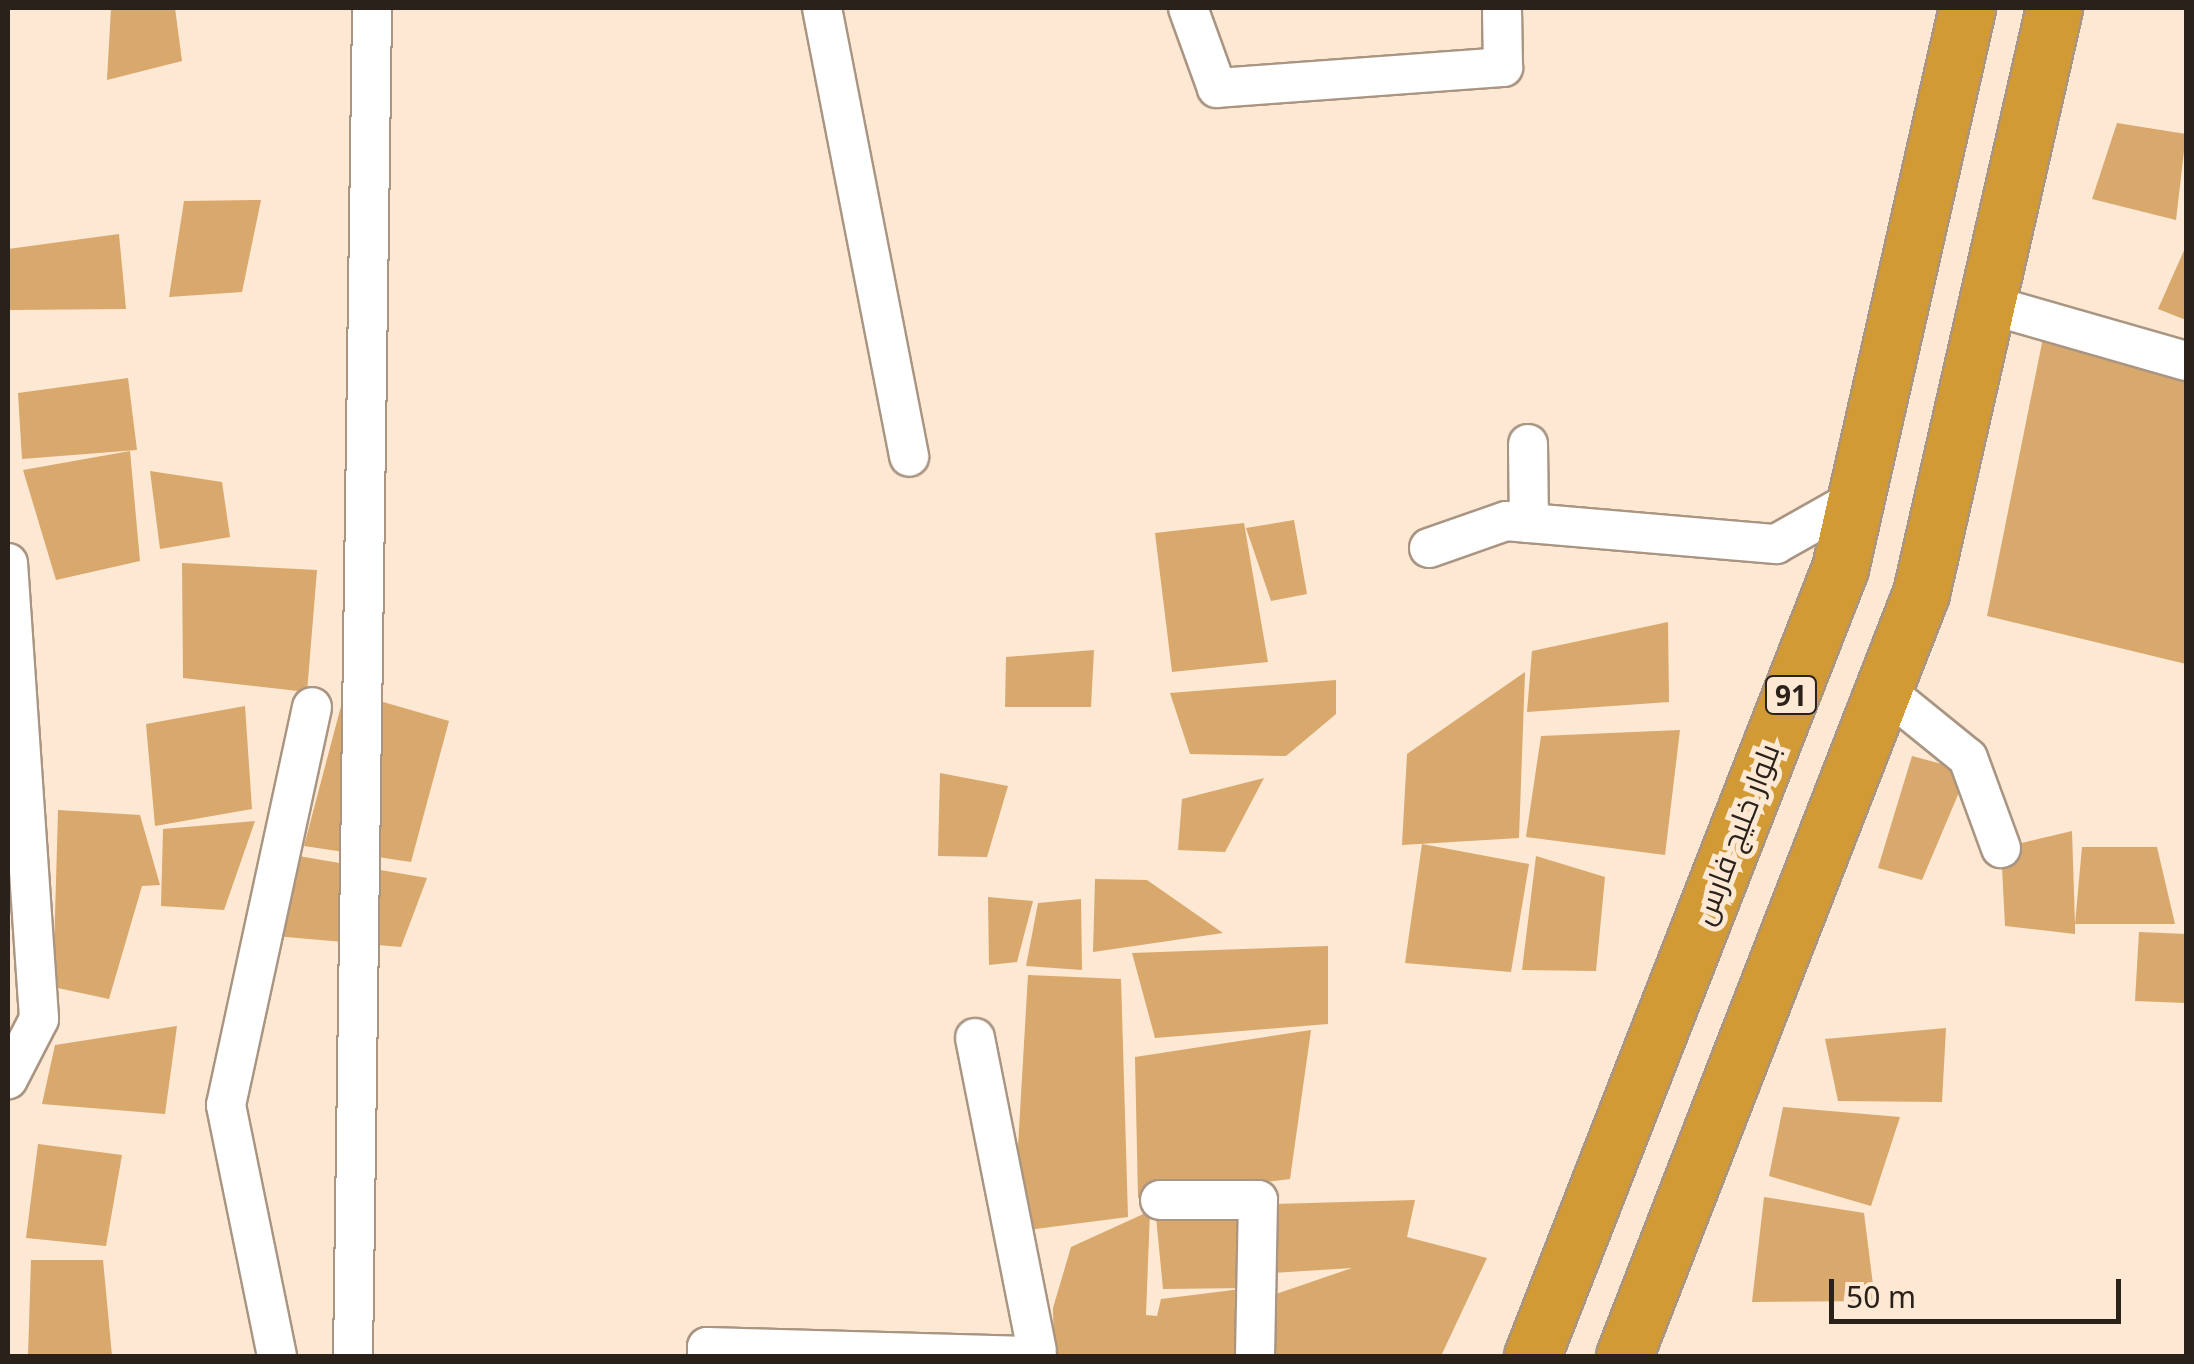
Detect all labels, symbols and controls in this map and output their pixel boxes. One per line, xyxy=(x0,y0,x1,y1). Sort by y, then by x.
road number: 91 xyxy=(1764,672,1818,718)
street label: بلوار خلیج فارس xyxy=(1685,738,1787,930)
scale bar xyxy=(1834,1259,2126,1321)
text: 50 m xyxy=(1846,1276,1916,1317)

